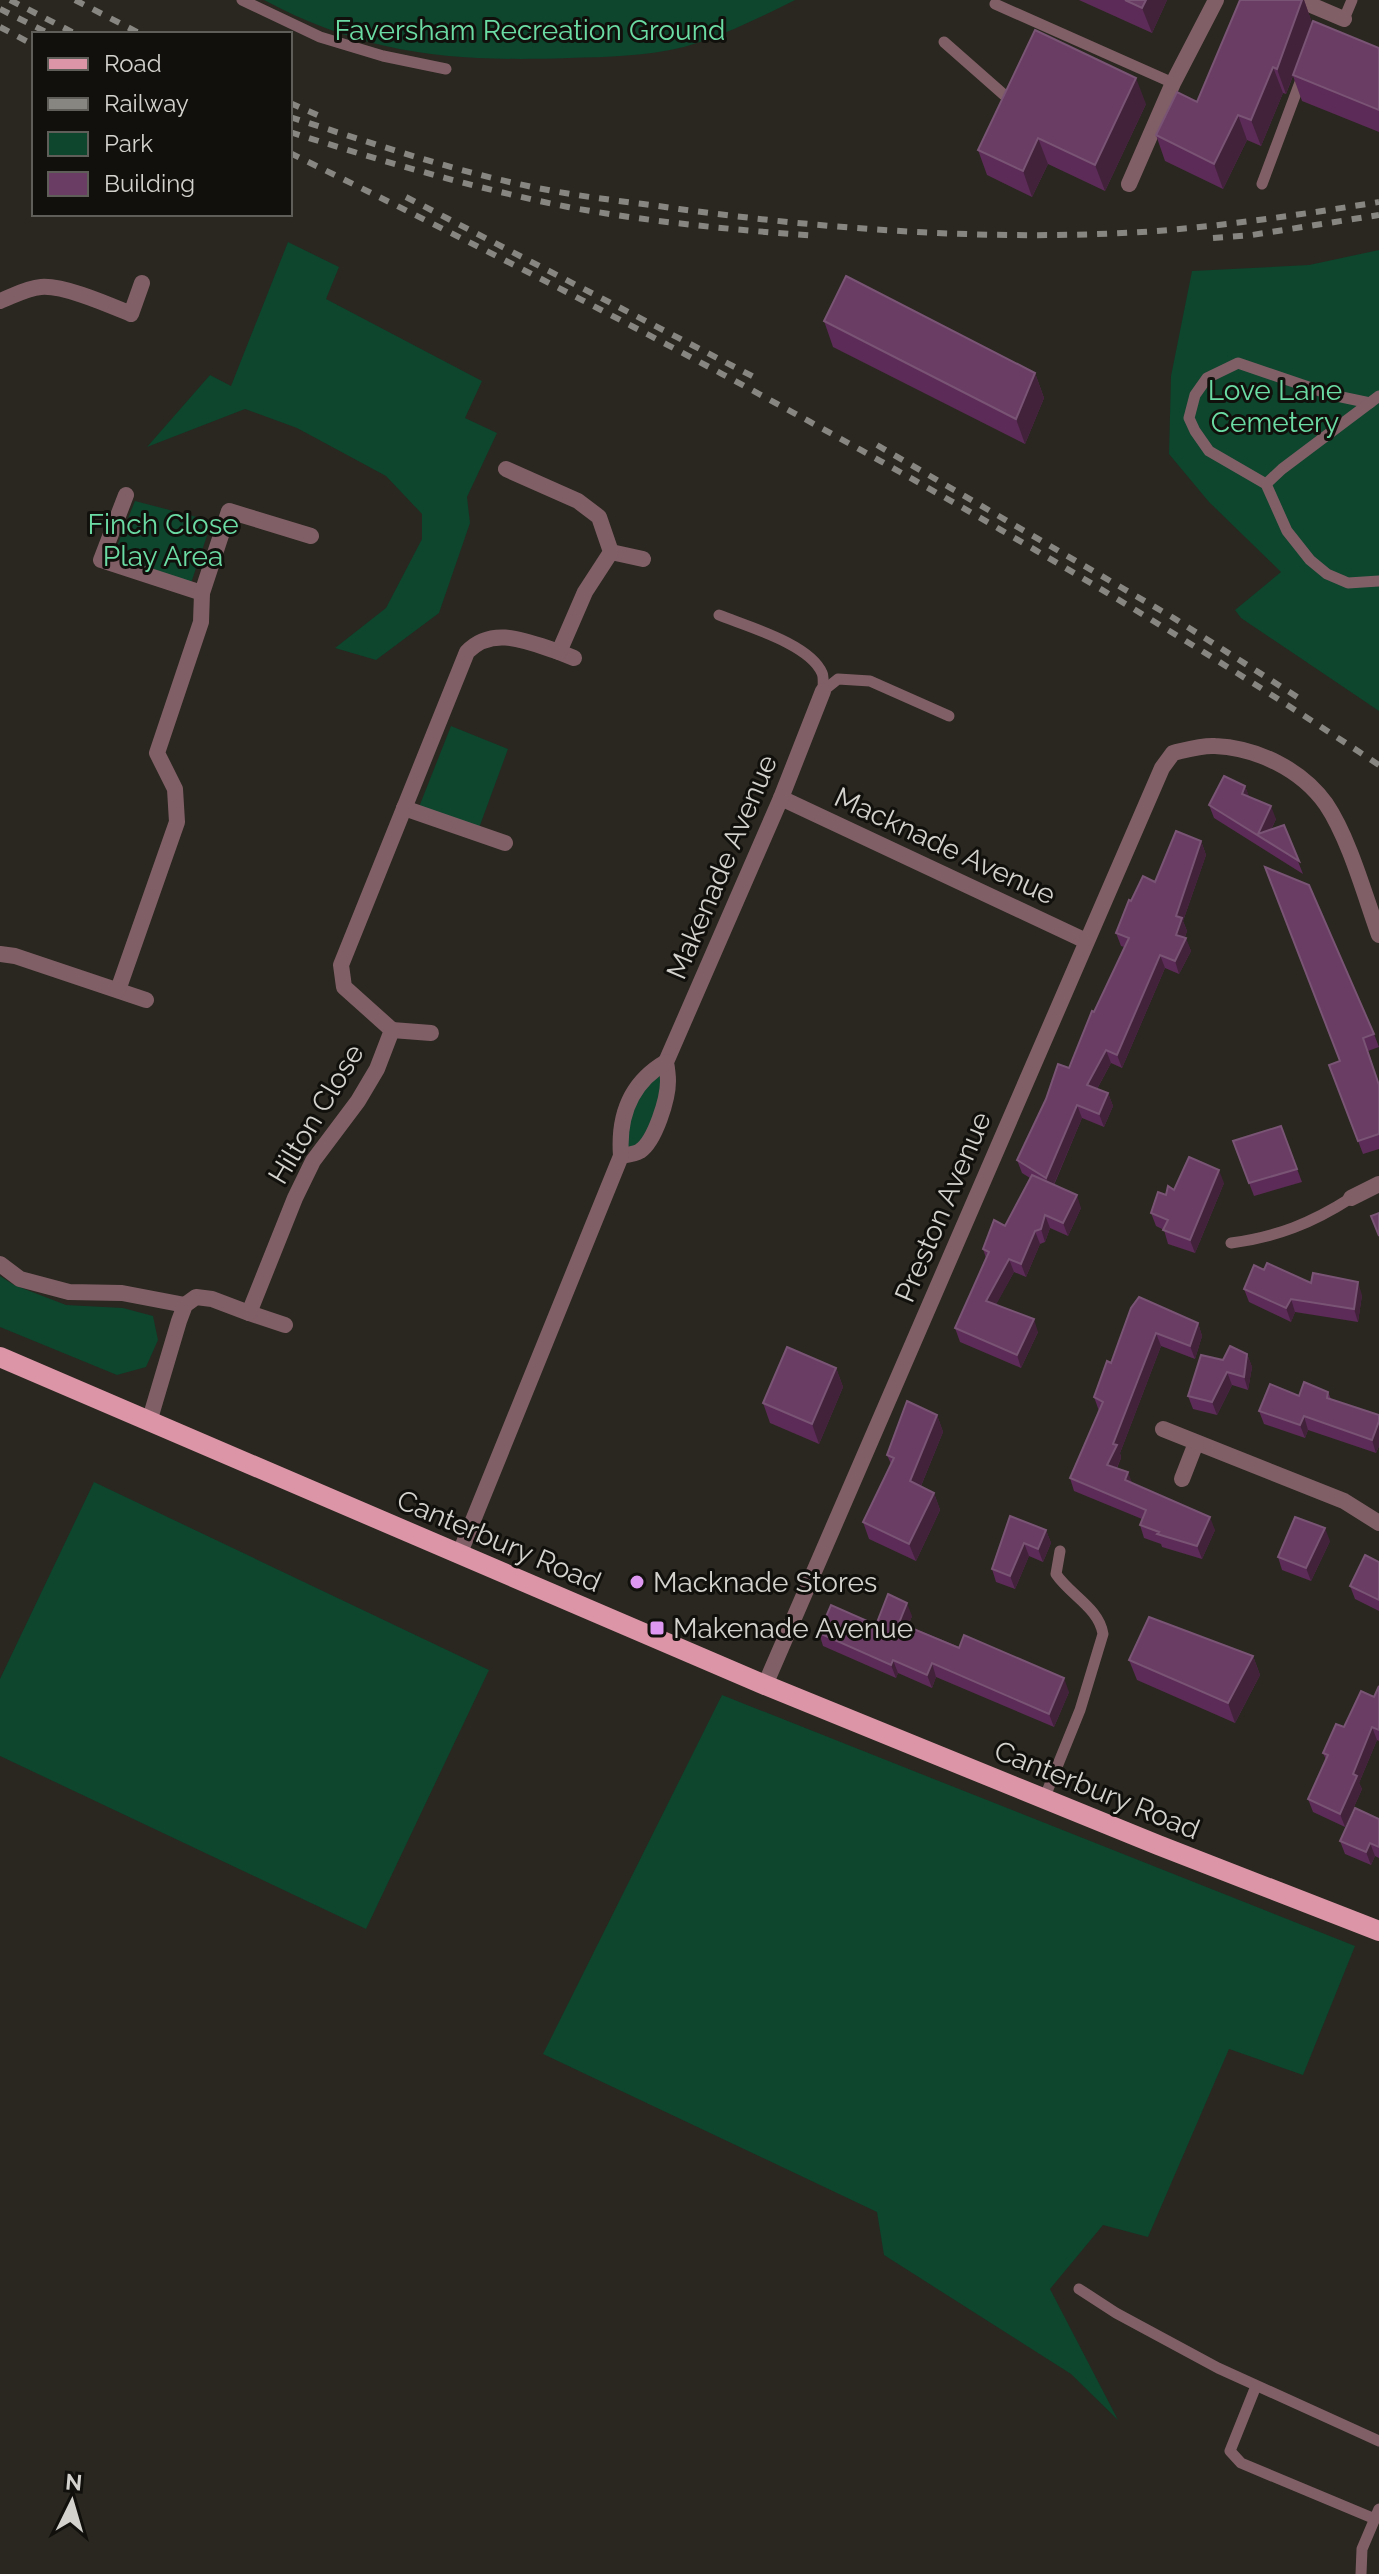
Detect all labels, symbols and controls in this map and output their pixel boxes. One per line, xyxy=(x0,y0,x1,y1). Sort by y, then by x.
park label: Faversham Recreation Ground xyxy=(335,14,725,47)
legend xyxy=(32,32,292,216)
text: Road xyxy=(104,49,162,78)
text: Railway xyxy=(104,89,189,118)
text: Park xyxy=(104,129,153,158)
text: Building xyxy=(104,169,195,198)
park label: Love Lane Cemetery xyxy=(1208,374,1342,439)
park label: Finch Close Play Area xyxy=(87,508,239,573)
street label: Makenade Avenue xyxy=(660,750,784,984)
street label: Macknade Avenue xyxy=(829,780,1061,912)
street label: Hilton Close xyxy=(261,1038,371,1190)
street label: Preston Avenue xyxy=(888,1107,998,1307)
street label: Canterbury Road xyxy=(392,1483,606,1599)
place label: Macknade Stores xyxy=(653,1566,877,1599)
marker: Macknade Stores xyxy=(628,1573,646,1591)
place label: Makenade Avenue xyxy=(673,1612,913,1645)
marker: Makenade Avenue xyxy=(648,1619,666,1637)
street label: Canterbury Road xyxy=(990,1734,1204,1846)
north arrow xyxy=(32,2462,112,2542)
text: N xyxy=(64,2468,83,2496)

